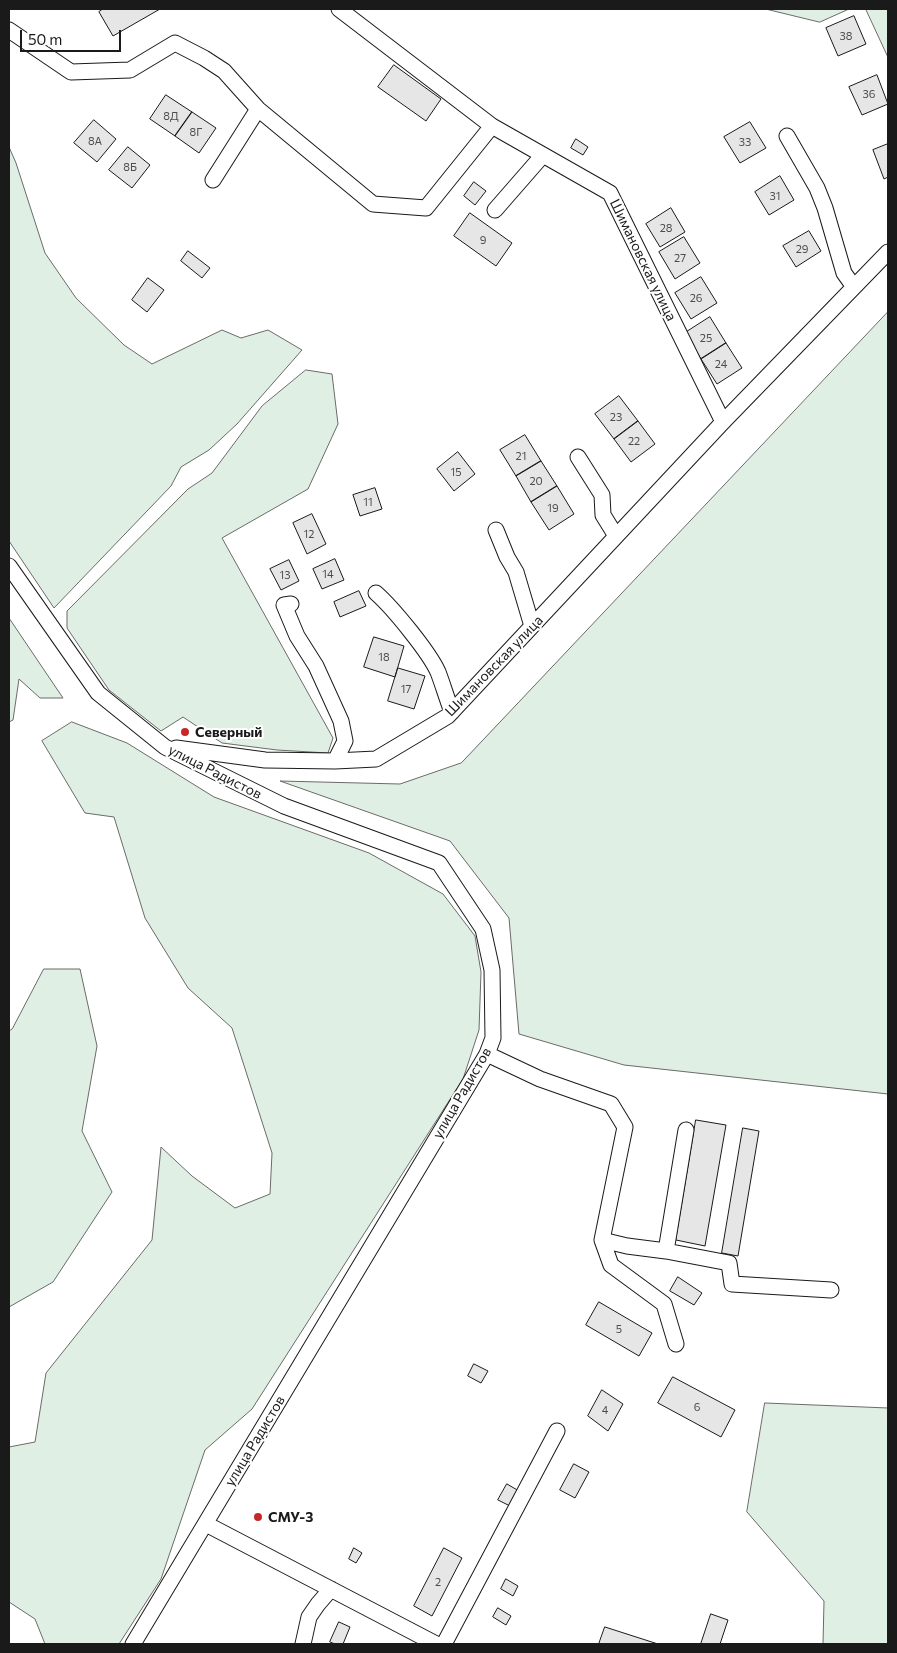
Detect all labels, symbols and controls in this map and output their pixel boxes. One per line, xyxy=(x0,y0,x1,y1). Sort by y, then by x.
scale bar xyxy=(22,20,124,52)
house number: 38 xyxy=(840,29,852,43)
text: 50 m xyxy=(28,30,62,48)
house number: 36 xyxy=(863,87,875,101)
house number: 8Д xyxy=(163,109,179,123)
house number: 8Г xyxy=(190,125,202,139)
house number: 8А xyxy=(88,134,102,148)
house number: 33 xyxy=(739,135,751,149)
house number: 8Б xyxy=(123,160,137,174)
house number: 31 xyxy=(770,189,780,203)
street label: Шимановская улица xyxy=(606,196,680,324)
house number: 28 xyxy=(660,221,672,235)
house number: 9 xyxy=(480,233,486,247)
house number: 29 xyxy=(796,242,808,256)
house number: 27 xyxy=(674,251,686,265)
house number: 26 xyxy=(690,291,702,305)
house number: 25 xyxy=(700,331,712,345)
house number: 24 xyxy=(715,357,727,371)
house number: 23 xyxy=(610,410,622,424)
house number: 22 xyxy=(628,434,640,448)
house number: 21 xyxy=(516,449,526,463)
house number: 15 xyxy=(450,465,462,479)
house number: 20 xyxy=(529,474,543,488)
house number: 11 xyxy=(363,495,373,509)
house number: 19 xyxy=(547,501,559,515)
house number: 12 xyxy=(304,527,314,541)
house number: 14 xyxy=(322,567,334,581)
house number: 13 xyxy=(280,568,290,582)
street label: Шимановская улица xyxy=(442,612,546,720)
house number: 18 xyxy=(378,650,390,664)
house number: 17 xyxy=(401,682,411,696)
place label: Северный xyxy=(195,724,262,740)
marker: Северный xyxy=(179,726,191,738)
street label: улица Радистов xyxy=(166,741,264,803)
street label: улица Радистов xyxy=(429,1044,495,1142)
house number: 5 xyxy=(616,1322,622,1336)
street label: улица Радистов xyxy=(221,1393,289,1489)
house number: 6 xyxy=(694,1400,700,1414)
house number: 4 xyxy=(602,1403,608,1417)
place label: СМУ-3 xyxy=(268,1509,313,1525)
marker: СМУ-3 xyxy=(252,1511,264,1523)
house number: 2 xyxy=(435,1575,441,1589)

